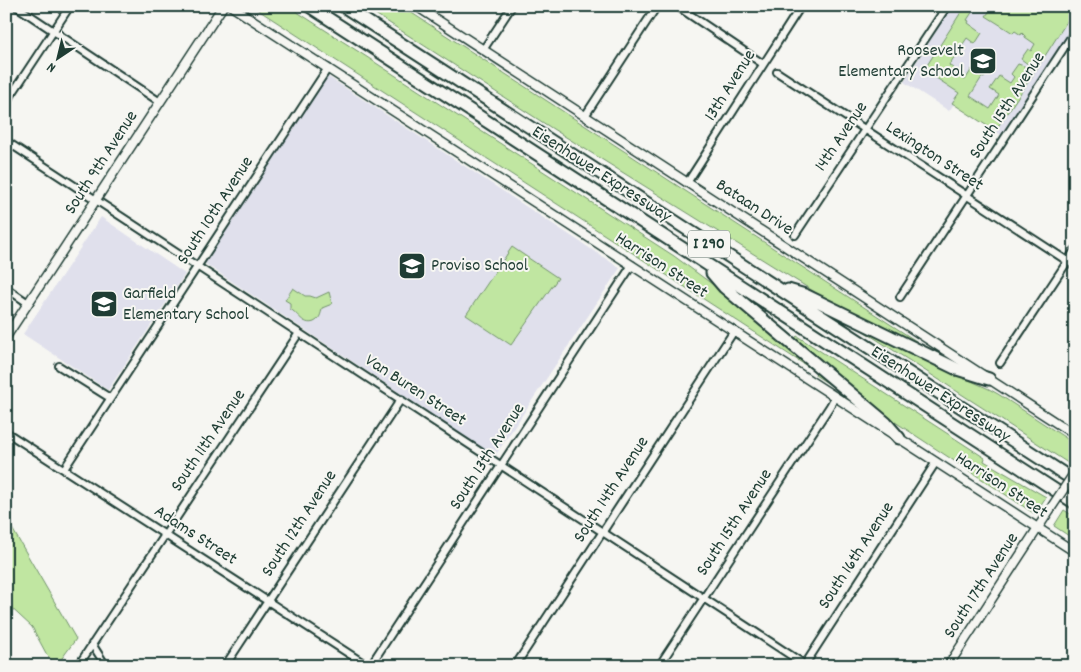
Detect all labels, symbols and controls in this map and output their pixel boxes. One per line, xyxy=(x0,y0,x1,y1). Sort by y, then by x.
north arrow xyxy=(32,32,82,82)
place label: Roosevelt Elementary School xyxy=(838,39,965,85)
street label: 13th Avenue xyxy=(699,45,763,127)
school or university icon: Roosevelt Elementary School xyxy=(968,46,998,76)
street label: South 15th Avenue xyxy=(964,47,1052,164)
text: N xyxy=(43,57,60,77)
street label: 14th Avenue xyxy=(809,97,875,177)
street label: South 9th Avenue xyxy=(59,106,145,220)
street label: Lexington Street xyxy=(880,116,988,198)
street label: Eisenhower Expressway xyxy=(526,120,676,230)
street label: South 10th Avenue xyxy=(172,152,260,270)
street label: Bataan Drive xyxy=(710,174,798,242)
street label: Harrison Street xyxy=(610,227,713,306)
road number: I 290 xyxy=(688,230,730,258)
school or university icon: Proviso School xyxy=(397,251,427,281)
place label: Proviso School xyxy=(431,254,529,279)
place label: Garfield Elementary School xyxy=(123,282,250,328)
school or university icon: Garfield Elementary School xyxy=(89,289,119,319)
street label: Eisenhower Expressway xyxy=(865,340,1015,450)
street label: Van Buren Street xyxy=(359,349,471,433)
street label: South 11th Avenue xyxy=(165,385,253,497)
street label: South 13th Avenue xyxy=(444,399,532,515)
street label: South 14th Avenue xyxy=(568,432,656,548)
street label: Harrison Street xyxy=(950,447,1053,526)
street label: South 15th Avenue xyxy=(691,464,779,581)
street label: South 12th Avenue xyxy=(256,466,344,582)
street label: South 16th Avenue xyxy=(813,497,901,615)
street label: Adams Street xyxy=(149,500,242,572)
street label: South 17th Avenue xyxy=(938,528,1026,644)

